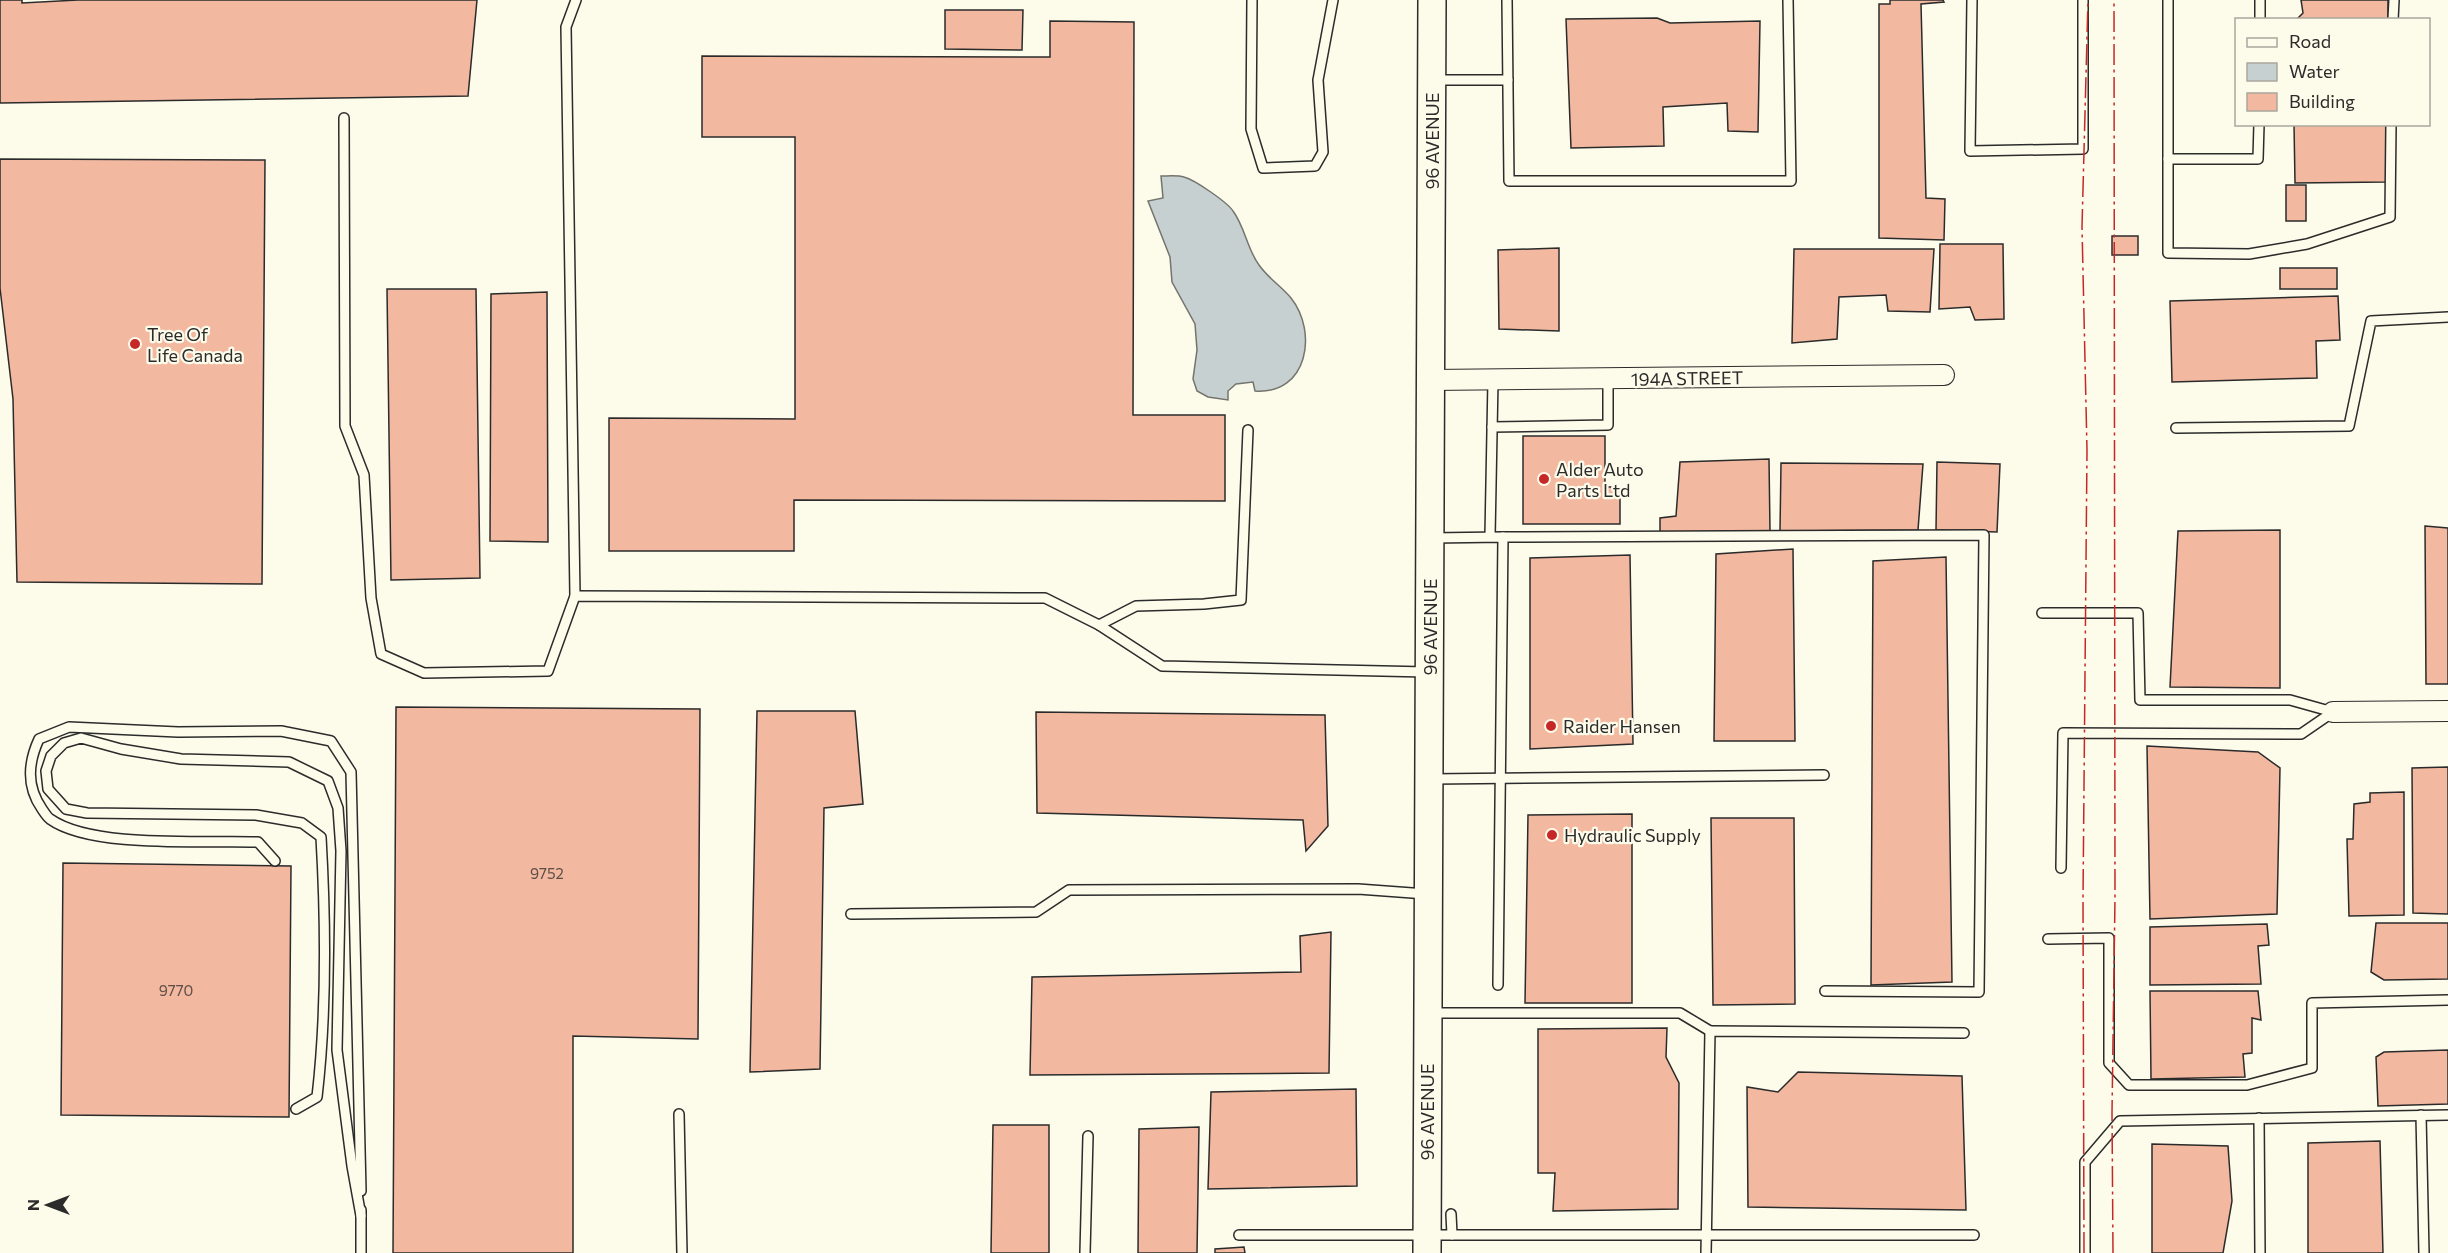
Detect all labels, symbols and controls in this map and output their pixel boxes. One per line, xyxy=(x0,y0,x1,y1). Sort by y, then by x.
legend xyxy=(2235,18,2430,126)
text: Road xyxy=(2289,30,2331,52)
text: Water xyxy=(2289,60,2340,82)
text: Building xyxy=(2289,90,2355,112)
street label: 96 AVENUE xyxy=(1421,93,1443,189)
place label: Tree Of Life Canada xyxy=(147,323,243,366)
marker: Tree Of Life Canada xyxy=(128,337,142,351)
street label: 194A STREET xyxy=(1631,366,1743,390)
place label: Alder Auto Parts Ltd xyxy=(1556,458,1644,501)
marker: Alder Auto Parts Ltd xyxy=(1537,472,1551,486)
street label: 96 AVENUE xyxy=(1419,579,1441,675)
place label: Raider Hansen xyxy=(1563,715,1681,737)
marker: Raider Hansen xyxy=(1544,719,1558,733)
place label: Hydraulic Supply xyxy=(1564,824,1701,846)
marker: Hydraulic Supply xyxy=(1545,828,1559,842)
house number: 9752 xyxy=(530,864,564,882)
house number: 9770 xyxy=(159,981,193,999)
street label: 96 AVENUE xyxy=(1416,1064,1438,1160)
north arrow xyxy=(18,1175,78,1235)
text: N xyxy=(23,1199,42,1211)

